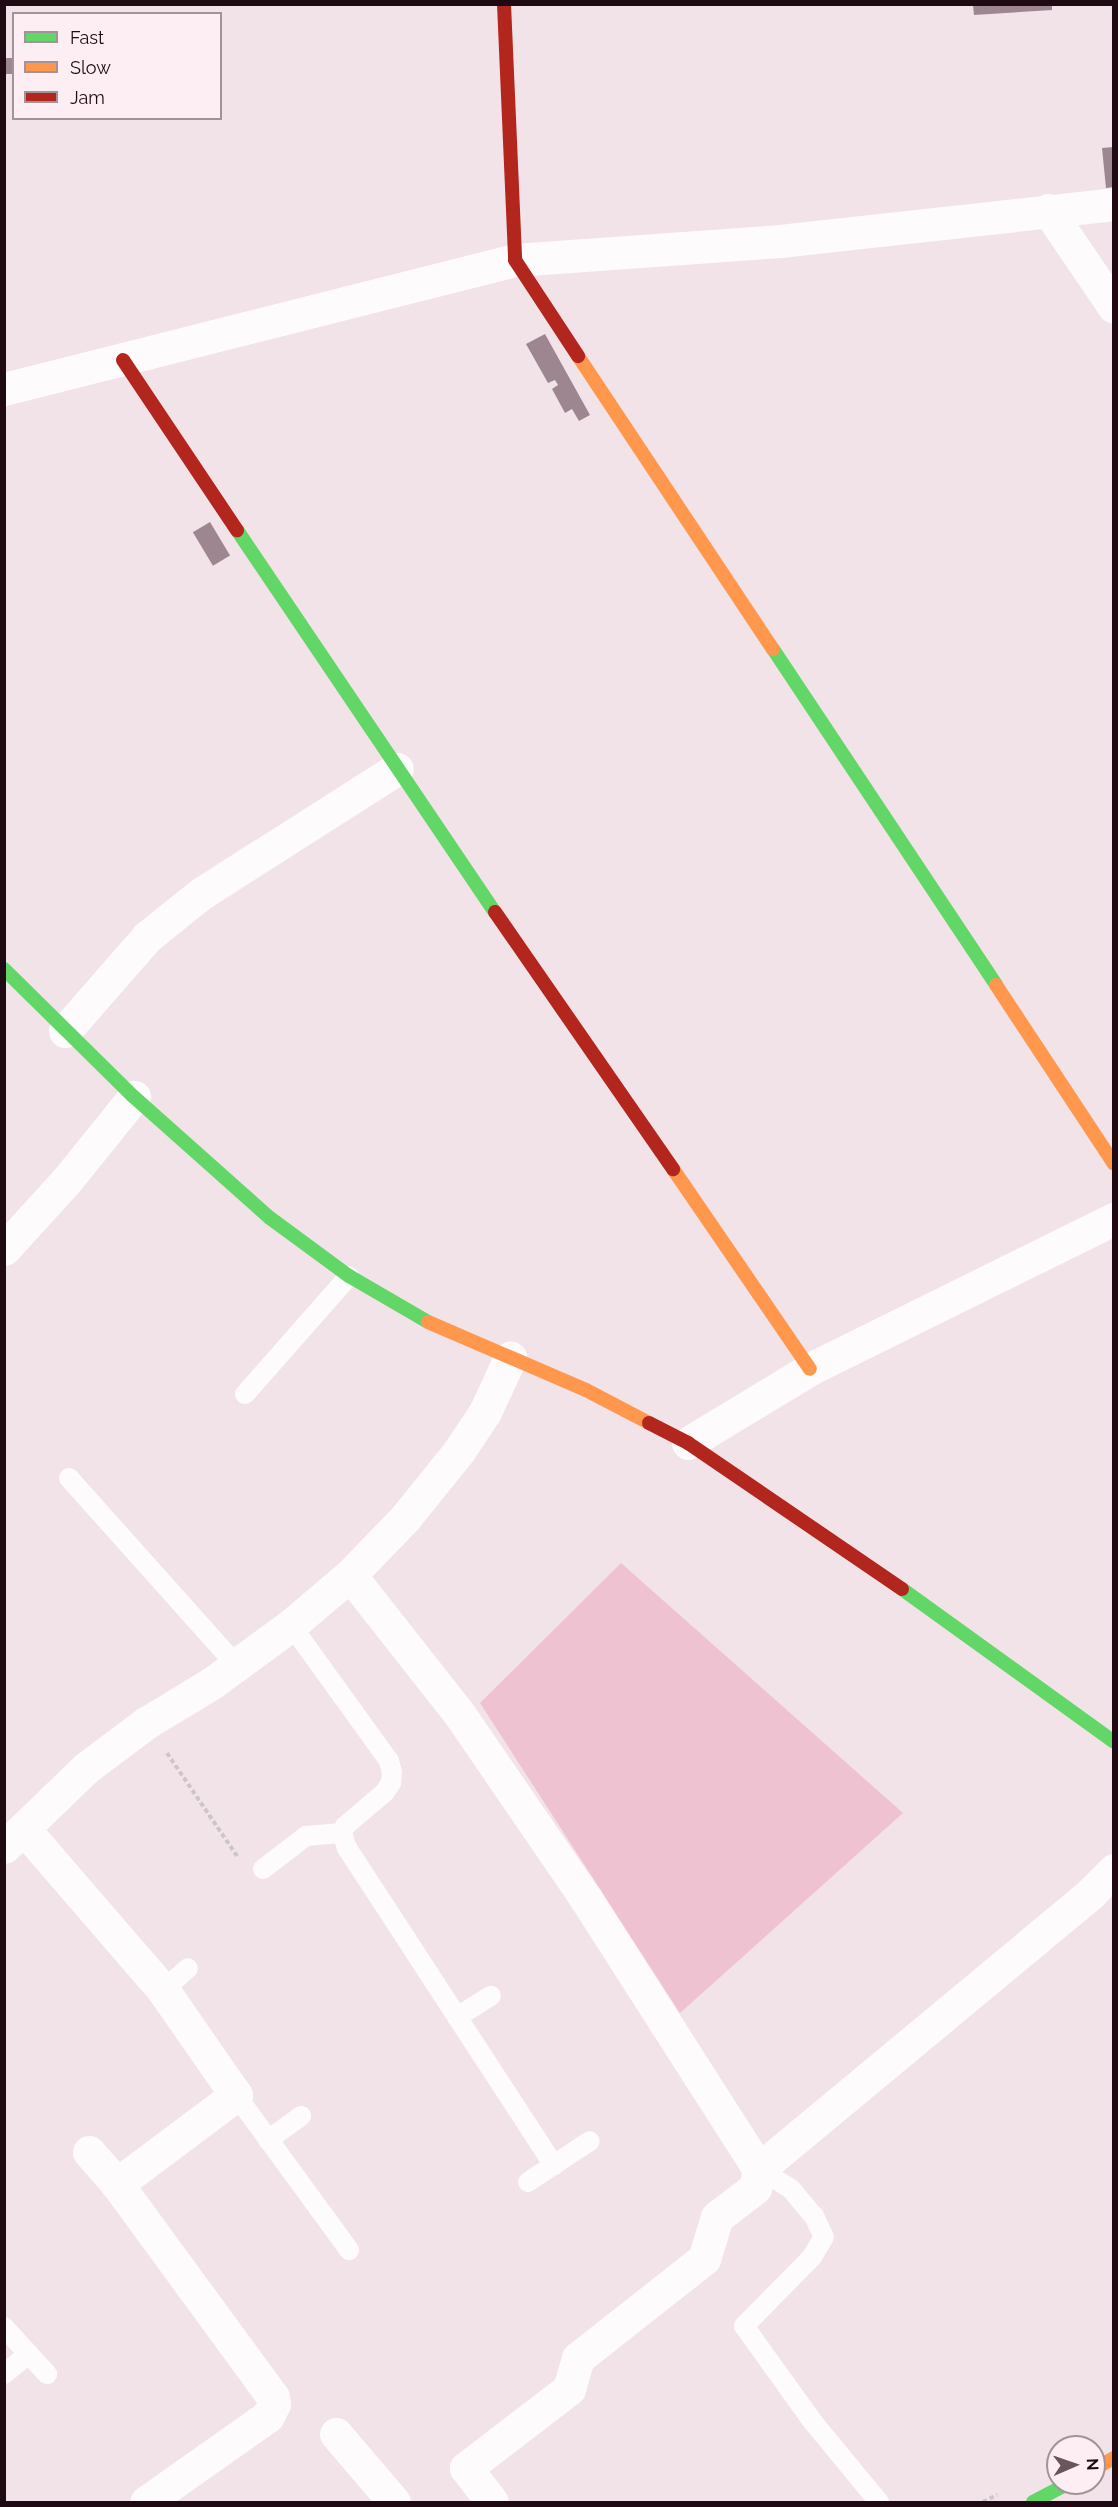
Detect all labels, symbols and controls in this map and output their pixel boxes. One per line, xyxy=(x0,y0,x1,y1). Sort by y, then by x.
legend xyxy=(12,12,222,120)
text: Fast xyxy=(70,27,104,48)
text: Slow xyxy=(70,57,111,78)
text: Jam xyxy=(70,87,105,108)
north arrow xyxy=(1046,2435,1106,2495)
text: N xyxy=(1083,2458,1102,2471)

